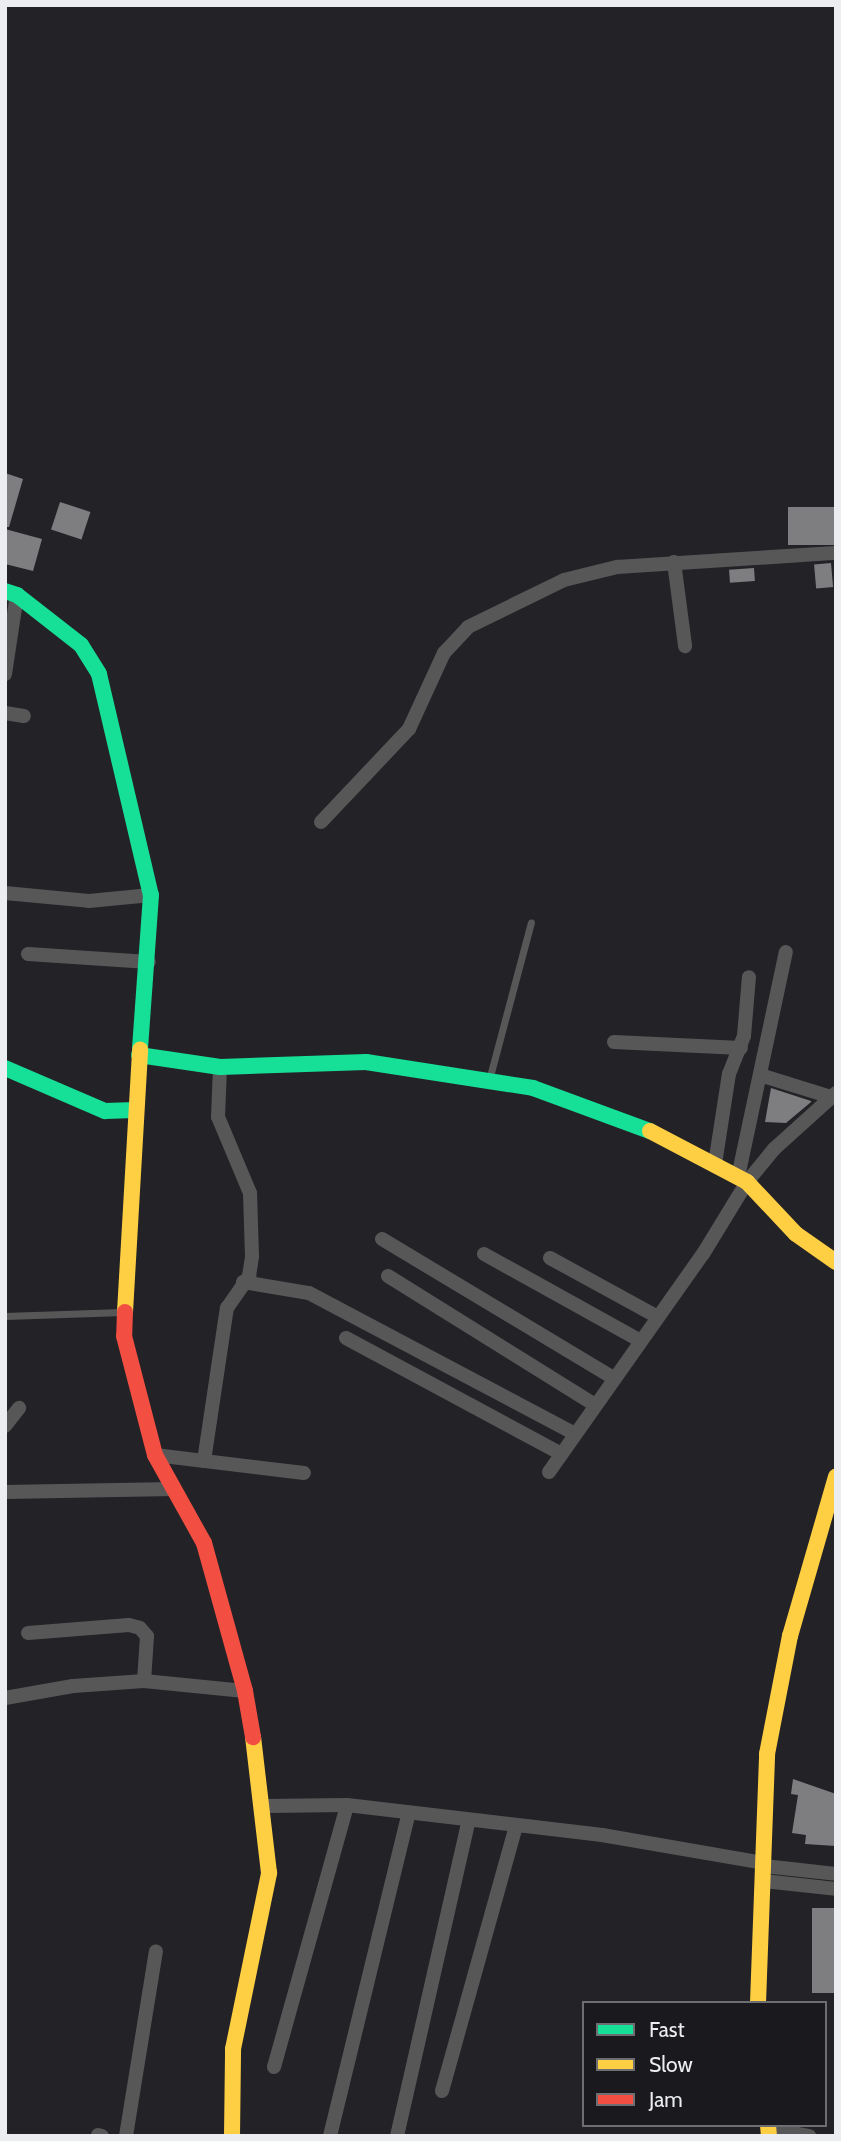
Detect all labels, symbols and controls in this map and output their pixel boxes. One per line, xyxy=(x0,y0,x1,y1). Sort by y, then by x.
legend xyxy=(582,2001,827,2127)
text: Fast xyxy=(649,2017,685,2042)
text: Slow xyxy=(649,2052,693,2077)
text: Jam xyxy=(649,2087,683,2112)

